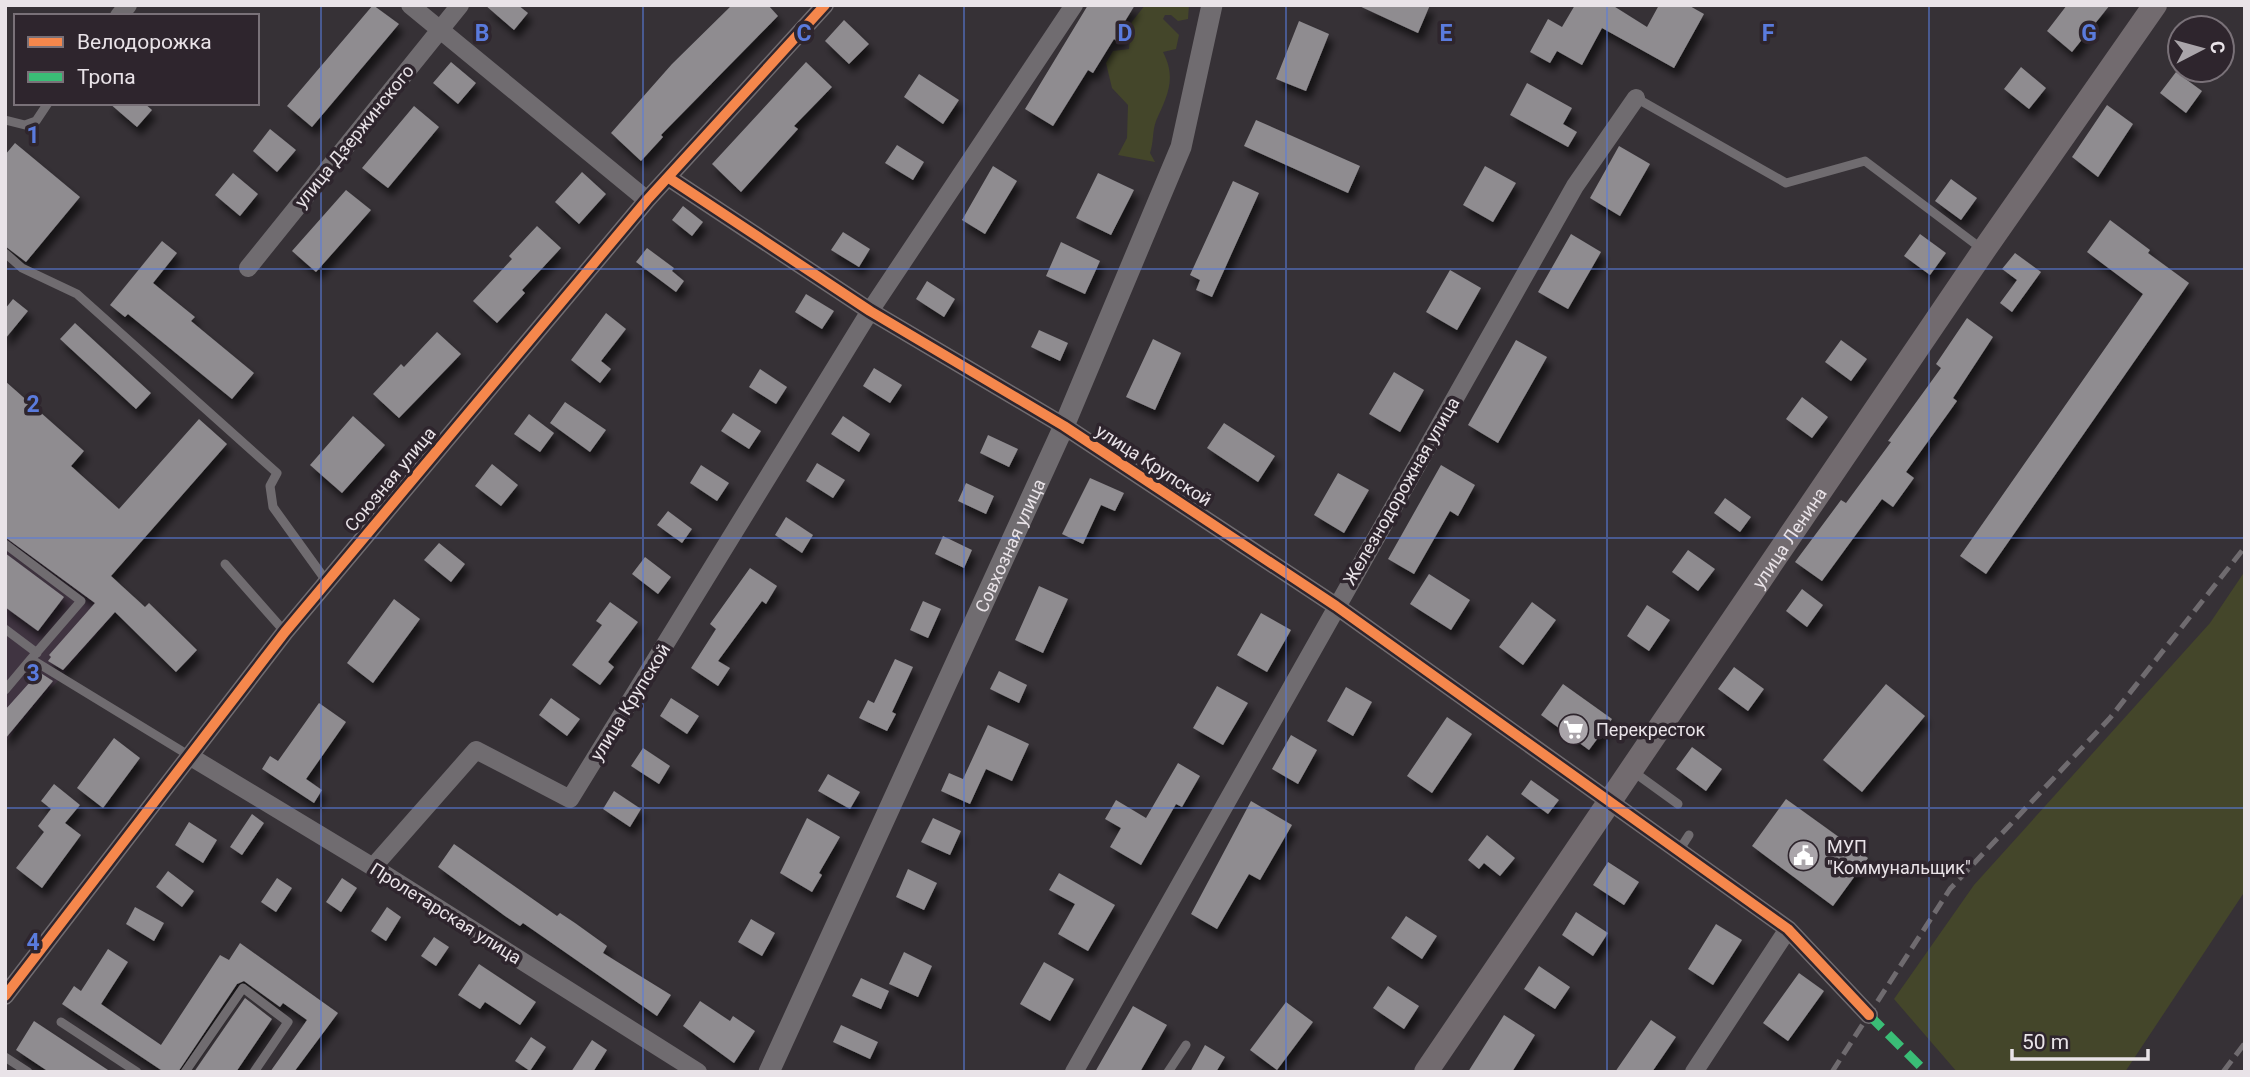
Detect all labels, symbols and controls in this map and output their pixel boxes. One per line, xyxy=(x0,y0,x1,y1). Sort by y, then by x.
legend xyxy=(14,14,259,105)
north arrow xyxy=(2166,14,2236,84)
text: B xyxy=(475,20,489,47)
text: C xyxy=(796,20,812,47)
text: D xyxy=(1118,20,1132,47)
text: E xyxy=(1440,20,1453,47)
text: F xyxy=(1762,20,1775,47)
text: G xyxy=(2081,20,2097,47)
text: Велодорожка xyxy=(77,30,212,54)
text: С xyxy=(2205,40,2229,55)
street label: улица Дзержинского xyxy=(290,60,418,212)
text: Тропа xyxy=(77,65,136,89)
text: 1 xyxy=(26,122,40,149)
text: 2 xyxy=(26,391,40,418)
street label: Железнодорожная улица xyxy=(1338,393,1464,589)
street label: улица Крупской xyxy=(1092,420,1216,510)
street label: Союзная улица xyxy=(340,423,440,535)
street label: Совхозная улица xyxy=(970,475,1049,615)
street label: улица Ленина xyxy=(1747,483,1830,592)
street label: улица Крупской xyxy=(586,640,674,764)
text: 3 xyxy=(26,660,40,687)
supermarket icon: Перекресток xyxy=(1556,712,1590,746)
place label: Перекресток xyxy=(1596,719,1705,740)
place label: МУП "Коммунальщик" xyxy=(1827,836,1971,878)
public building icon: МУП "Коммунальщик" xyxy=(1787,839,1821,873)
street label: Пролетарская улица xyxy=(367,858,525,968)
text: 4 xyxy=(26,929,40,956)
scale bar xyxy=(2012,1018,2148,1062)
text: 50 m xyxy=(2022,1030,2069,1054)

